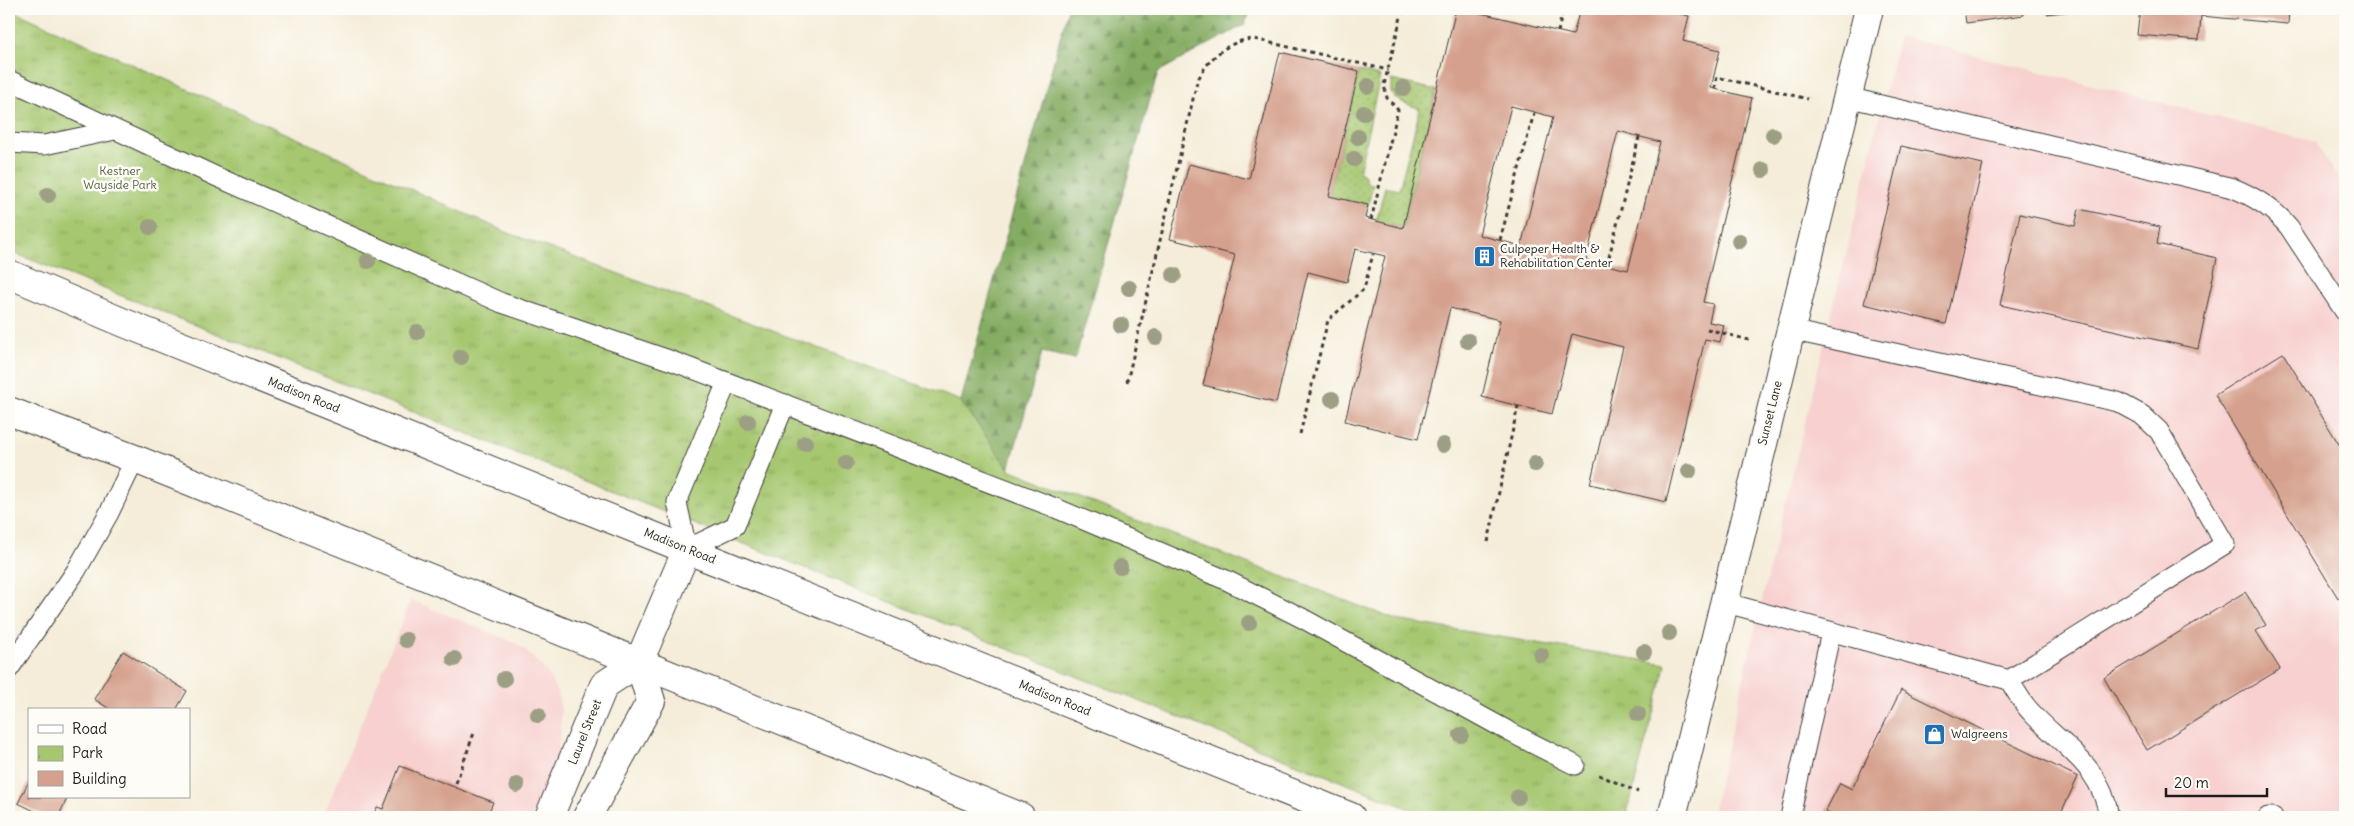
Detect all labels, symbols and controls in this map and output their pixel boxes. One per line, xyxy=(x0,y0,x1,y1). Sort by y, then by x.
park label: Kestner Wayside Park xyxy=(83,163,157,192)
place label: Culpeper Health & Rehabilitation Center xyxy=(1500,241,1613,270)
building icon: Culpeper Health & Rehabilitation Center xyxy=(1472,244,1496,268)
street label: Madison Road xyxy=(266,373,342,416)
street label: Sunset Lane xyxy=(1754,379,1785,447)
street label: Madison Road xyxy=(642,524,718,567)
street label: Madison Road xyxy=(1017,676,1093,719)
street label: Laurel Street xyxy=(565,697,604,767)
legend xyxy=(28,708,190,798)
text: Road xyxy=(72,719,107,738)
shop icon: Walgreens xyxy=(1923,722,1947,746)
place label: Walgreens xyxy=(1951,726,2008,741)
text: Park xyxy=(72,743,103,762)
scale bar xyxy=(2166,766,2268,798)
text: Building xyxy=(72,769,127,788)
text: 20 m xyxy=(2174,773,2209,792)

